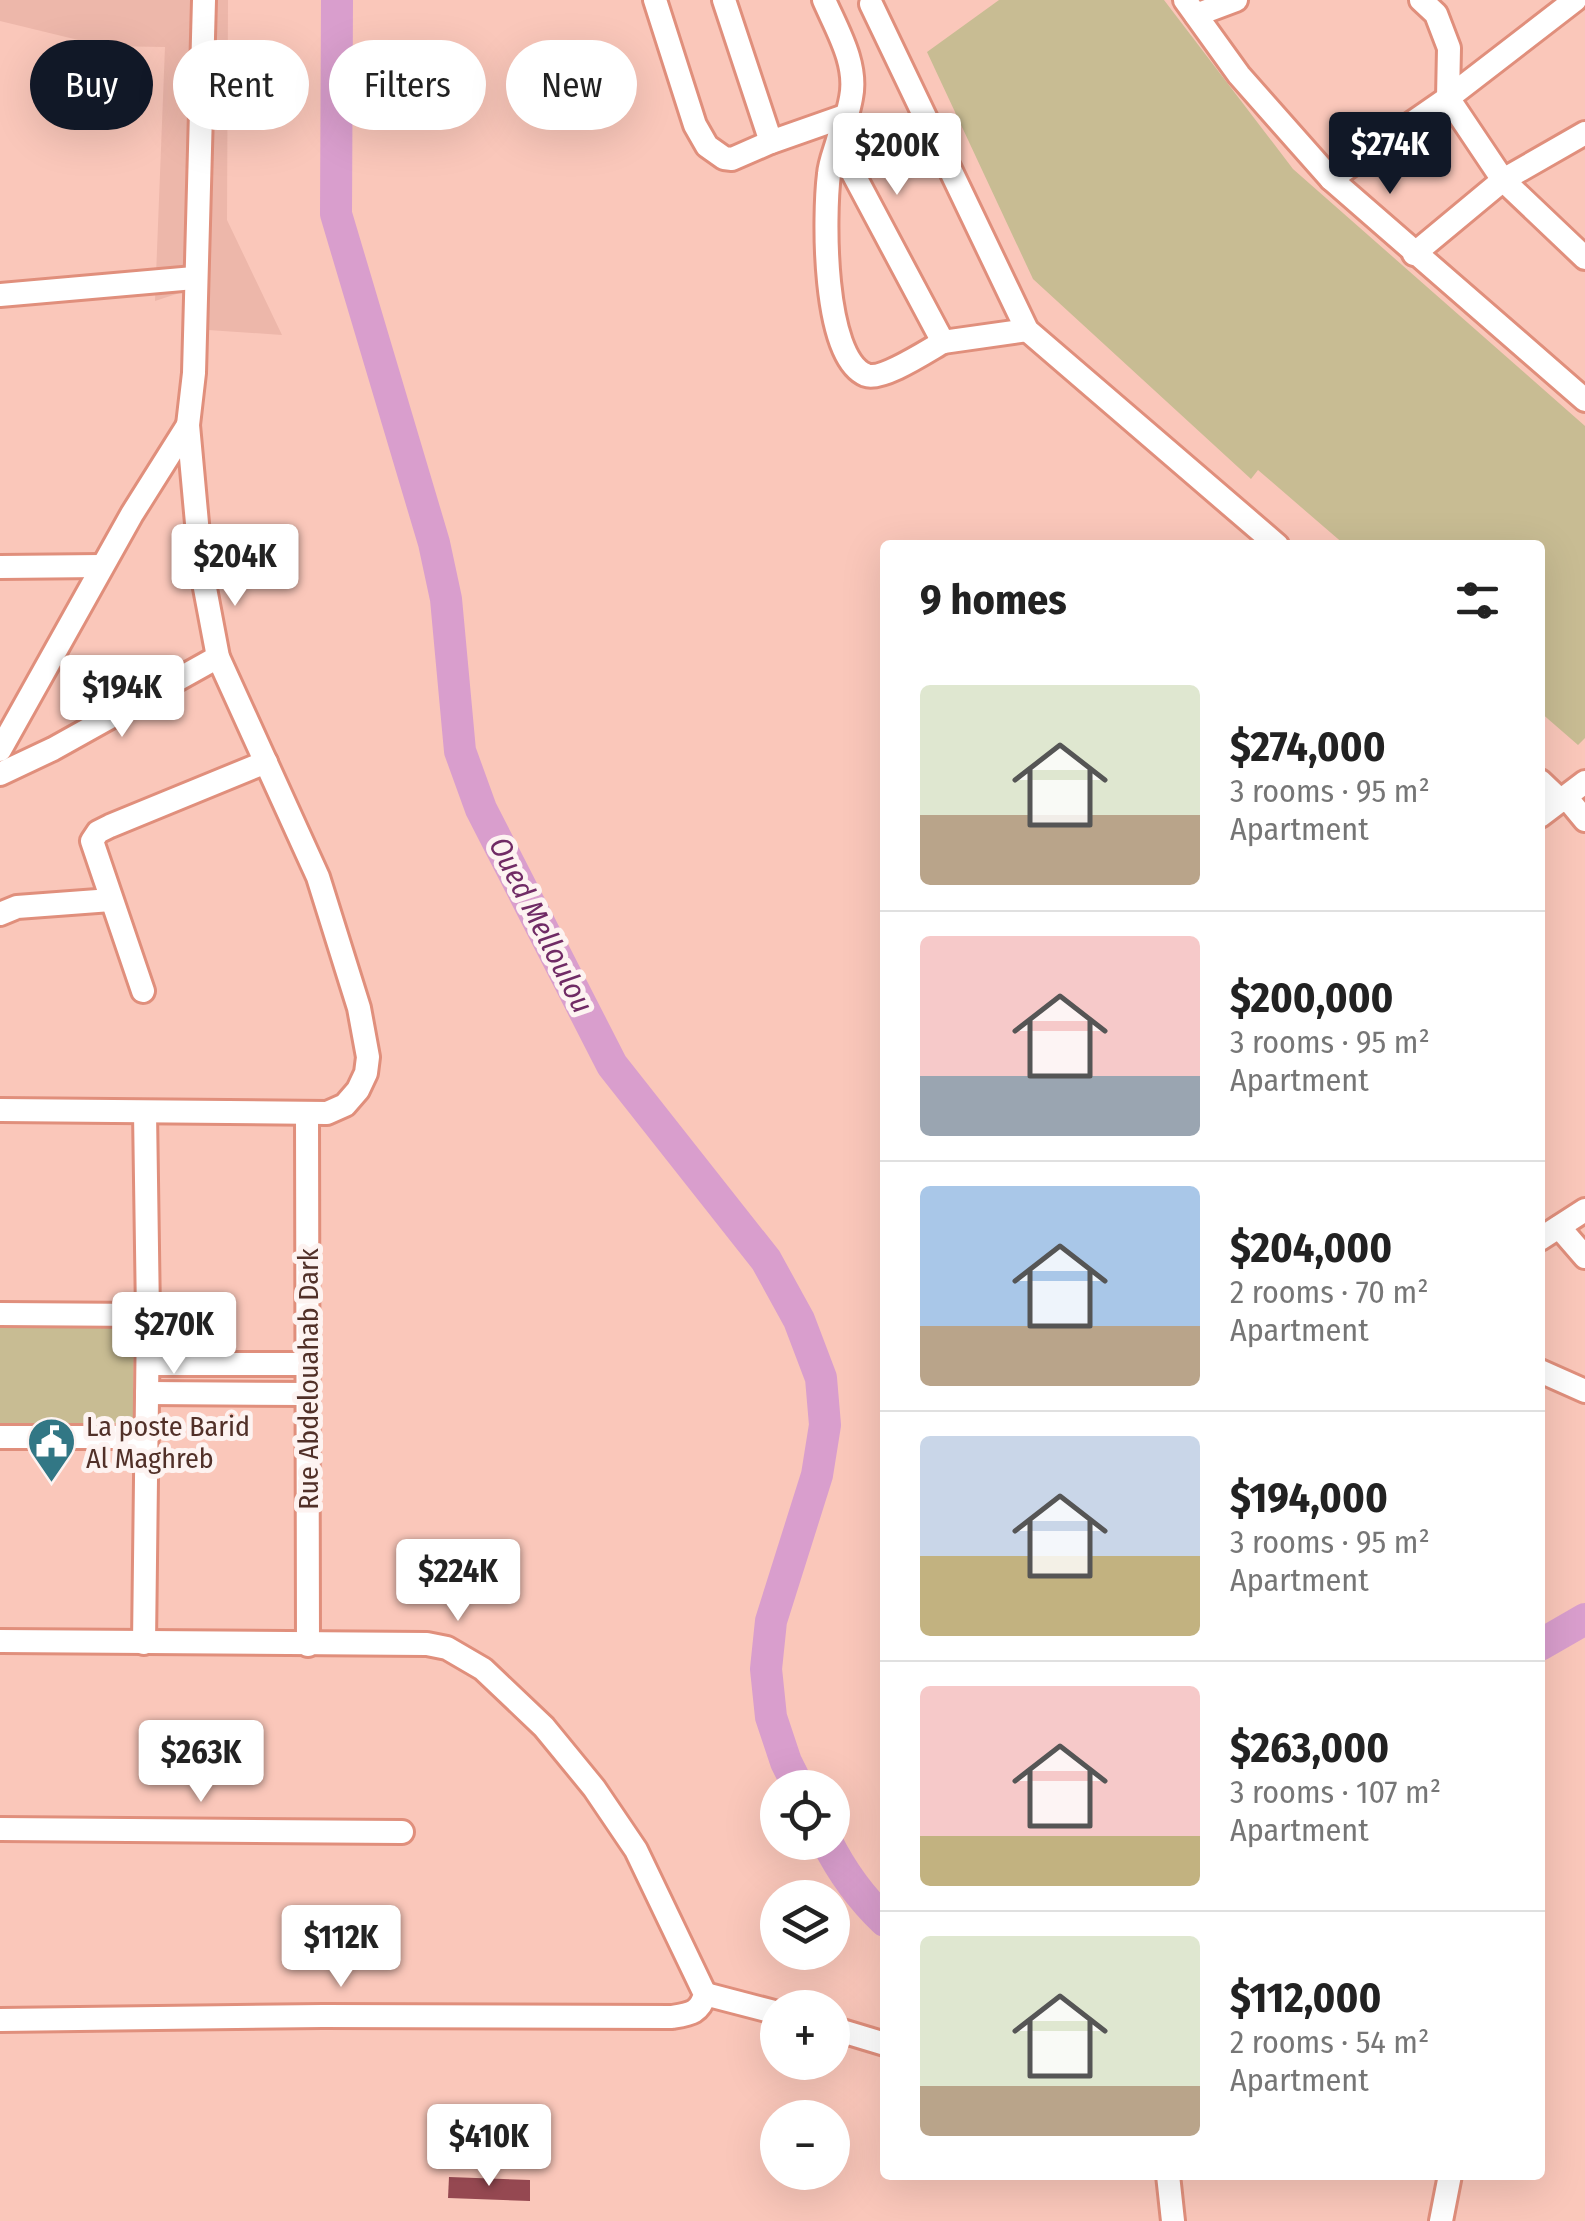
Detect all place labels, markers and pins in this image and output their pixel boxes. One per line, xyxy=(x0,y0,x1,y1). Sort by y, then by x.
pin: $274K xyxy=(1320,112,1460,197)
pin: $200K xyxy=(827,113,967,198)
pin: $204K xyxy=(165,524,305,609)
pin: $194K xyxy=(52,655,192,740)
pin: $270K xyxy=(104,1292,244,1377)
place label: La poste Barid Al Maghreb xyxy=(86,1410,250,1475)
public building icon: La poste Barid Al Maghreb xyxy=(25,1416,77,1484)
pin: $224K xyxy=(388,1539,528,1624)
pin: $263K xyxy=(131,1720,271,1805)
pin: $112K xyxy=(271,1905,411,1990)
pin: $410K xyxy=(419,2104,559,2189)

